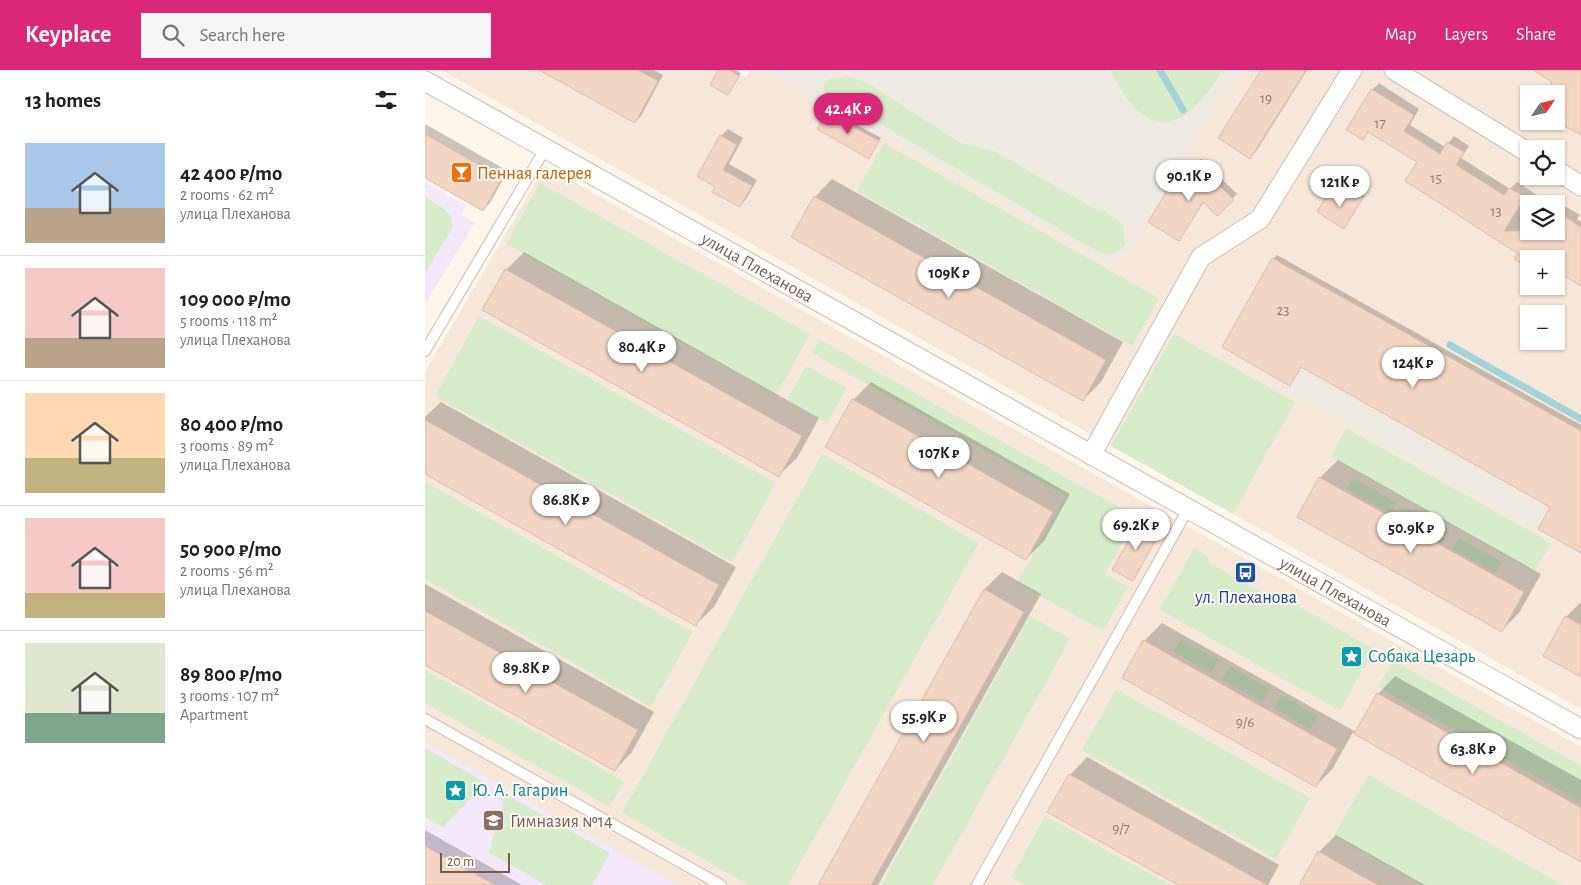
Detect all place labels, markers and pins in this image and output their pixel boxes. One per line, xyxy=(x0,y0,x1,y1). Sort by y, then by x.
pin: 42.4K ₽ xyxy=(802,92,894,135)
pin: 90.1K ₽ xyxy=(1143,160,1235,202)
bar icon: Пенная галерея xyxy=(449,161,473,185)
place label: Пенная галерея xyxy=(477,165,592,183)
pin: 121K ₽ xyxy=(1299,166,1381,208)
pin: 109K ₽ xyxy=(908,256,990,299)
pin: 80.4K ₽ xyxy=(596,330,688,373)
pin: 124K ₽ xyxy=(1372,346,1454,389)
pin: 107K ₽ xyxy=(898,436,980,479)
pin: 86.8K ₽ xyxy=(520,484,612,526)
pin: 69.2K ₽ xyxy=(1090,508,1182,551)
pin: 50.9K ₽ xyxy=(1365,512,1457,554)
bus stop icon: ул. Плеханова xyxy=(1234,560,1258,584)
place label: ул. Плеханова xyxy=(1194,589,1297,607)
place icon: Собака Цезарь xyxy=(1340,644,1364,668)
place label: Собака Цезарь xyxy=(1368,647,1476,666)
pin: 89.8K ₽ xyxy=(480,652,572,694)
pin: 55.9K ₽ xyxy=(878,700,970,743)
pin: 63.8K ₽ xyxy=(1427,732,1519,775)
place icon: Ю. А. Гагарин xyxy=(444,778,468,802)
place label: Ю. А. Гагарин xyxy=(472,782,568,800)
school or university icon: Гимназия №14 xyxy=(482,809,506,833)
place label: Гимназия №14 xyxy=(510,813,613,831)

